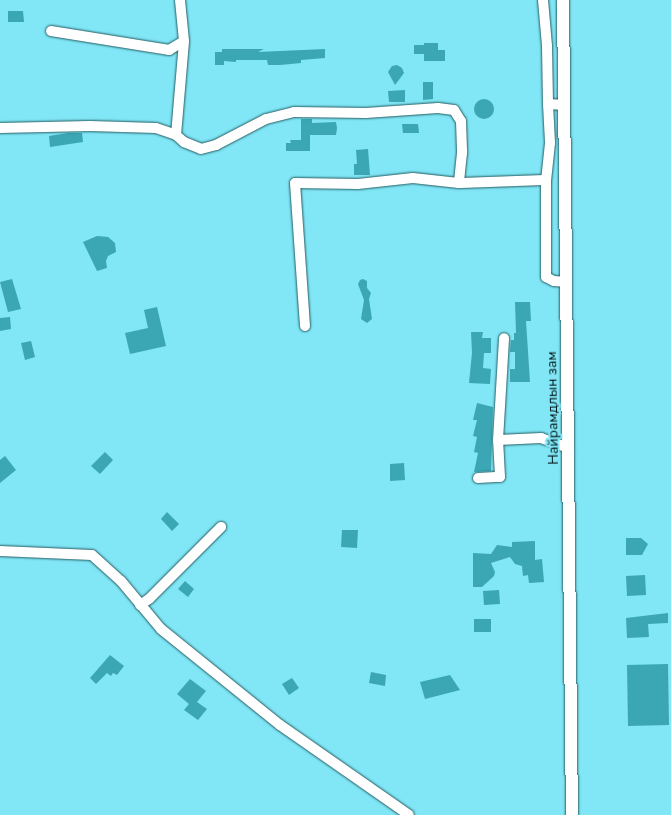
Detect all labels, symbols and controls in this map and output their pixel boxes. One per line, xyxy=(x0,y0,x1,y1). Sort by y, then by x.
street label: Найрамдлын зам xyxy=(544,351,562,465)

